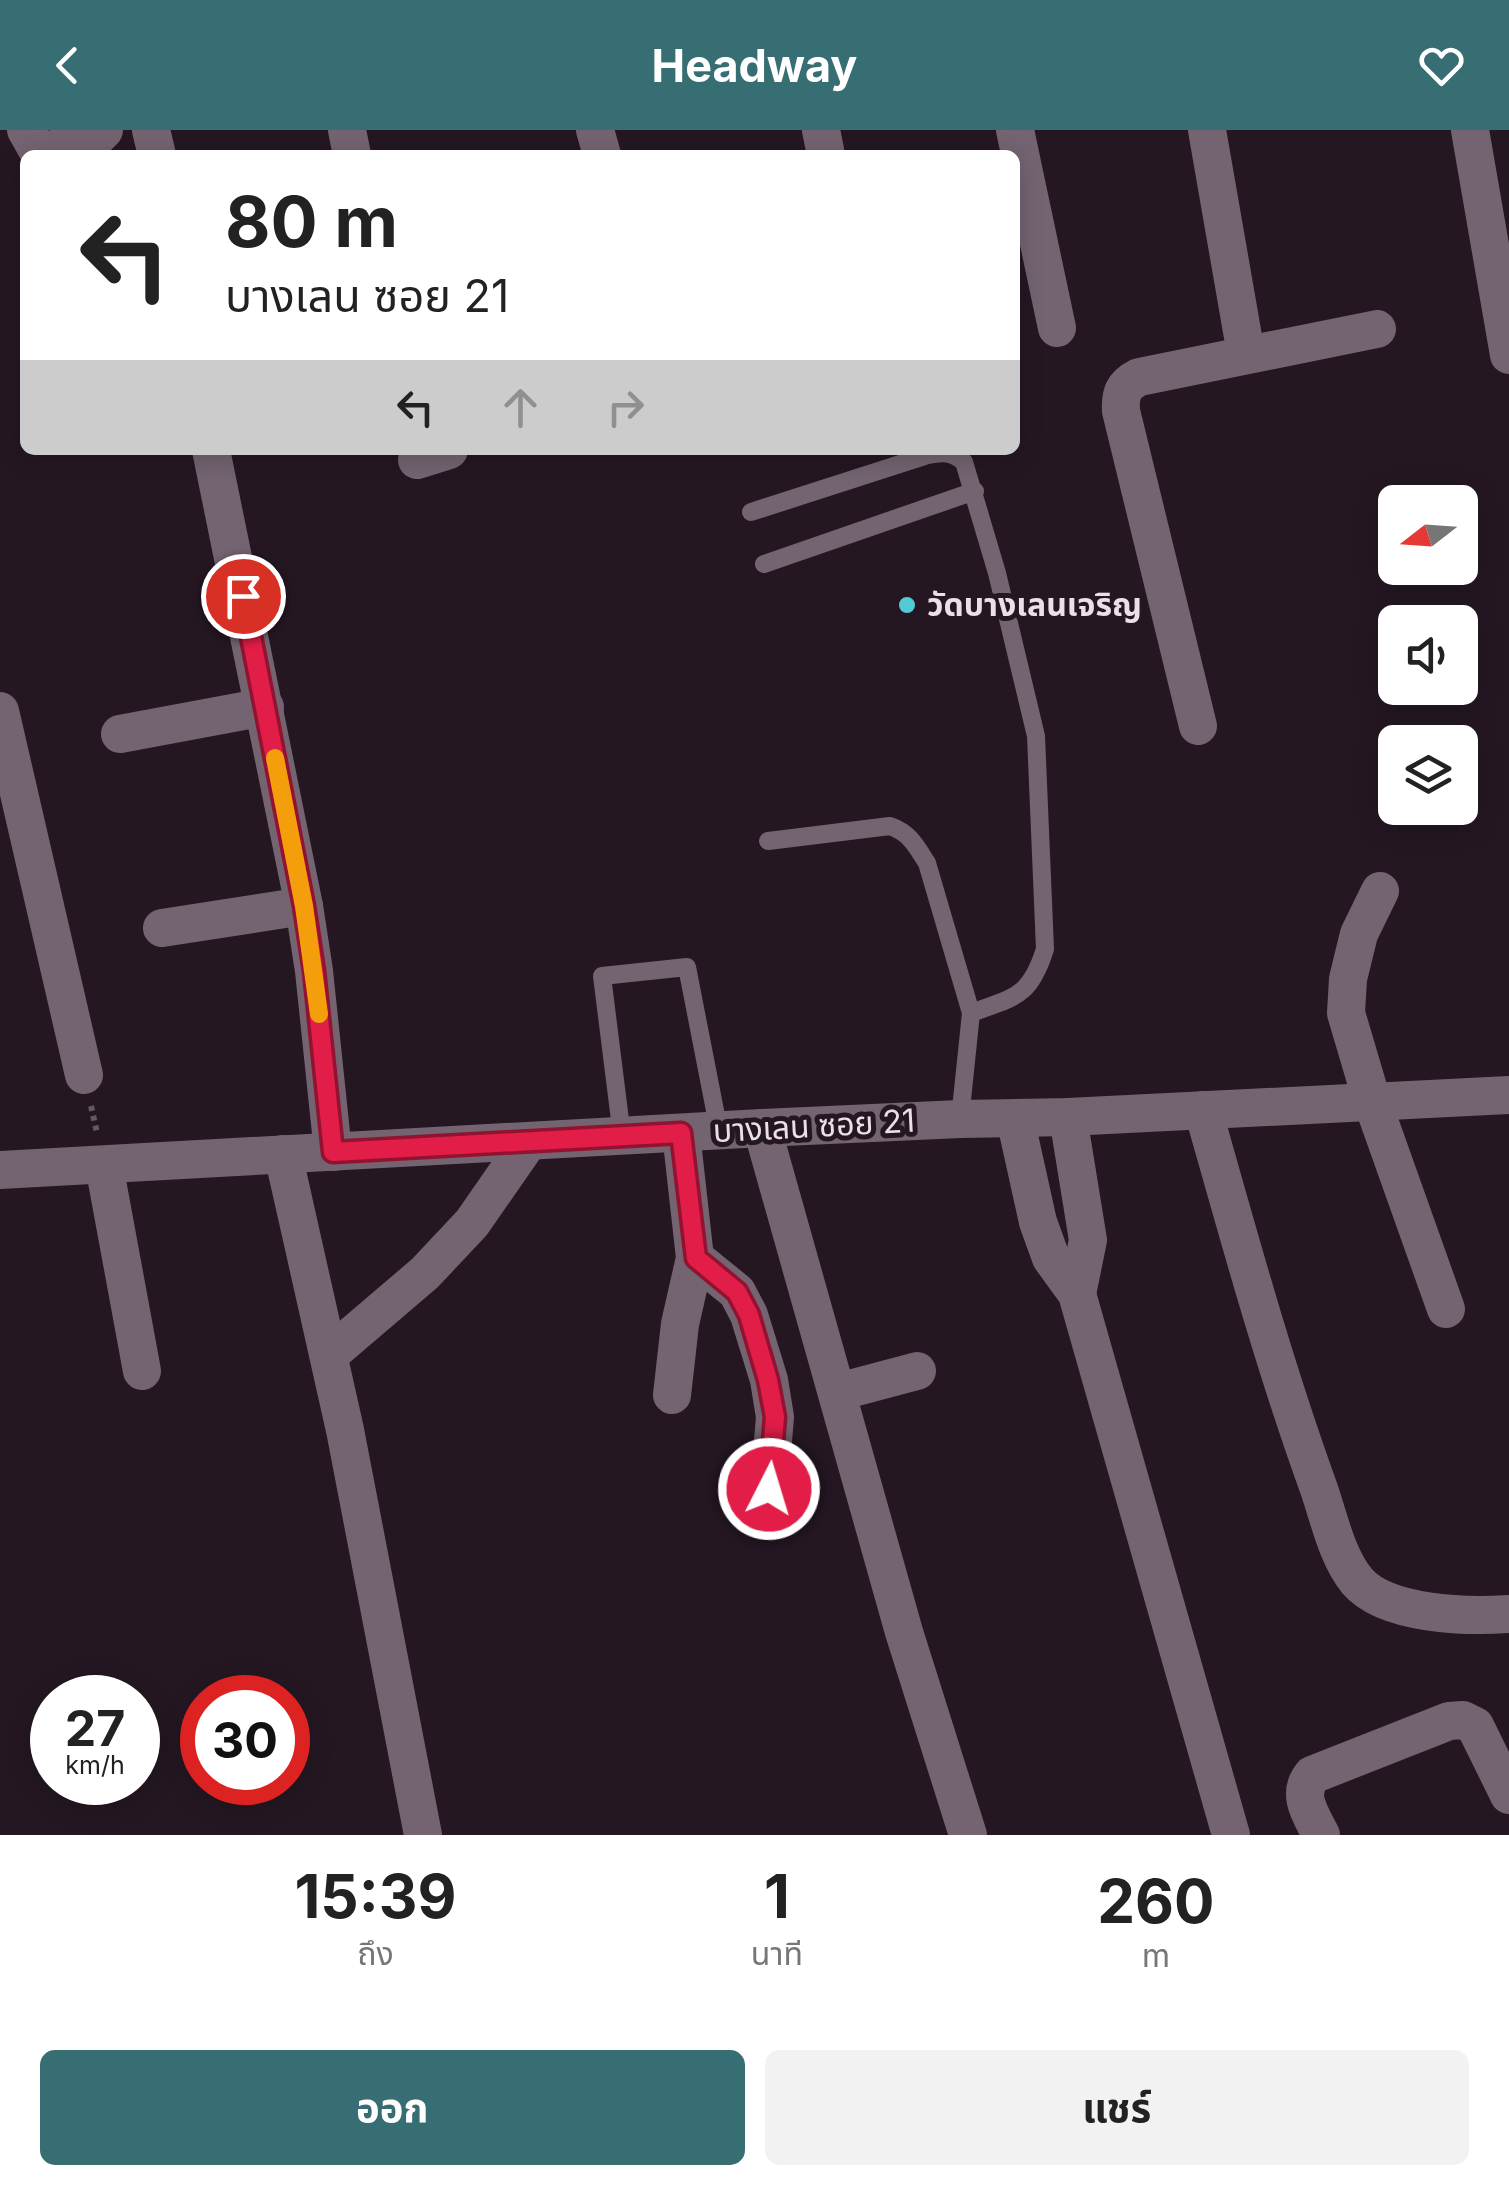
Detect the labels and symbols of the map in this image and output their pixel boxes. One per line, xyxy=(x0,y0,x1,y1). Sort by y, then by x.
north arrow xyxy=(1378,485,1478,585)
pin xyxy=(201,554,286,639)
place label: วัดบางเลนเจริญ xyxy=(927,585,1142,624)
marker: วัดบางเลนเจริญ xyxy=(896,594,918,616)
street label: บางเลน ซอย 21 xyxy=(712,1101,916,1150)
position arrow xyxy=(717,1437,821,1541)
speed limit sign: 30 xyxy=(180,1675,310,1805)

